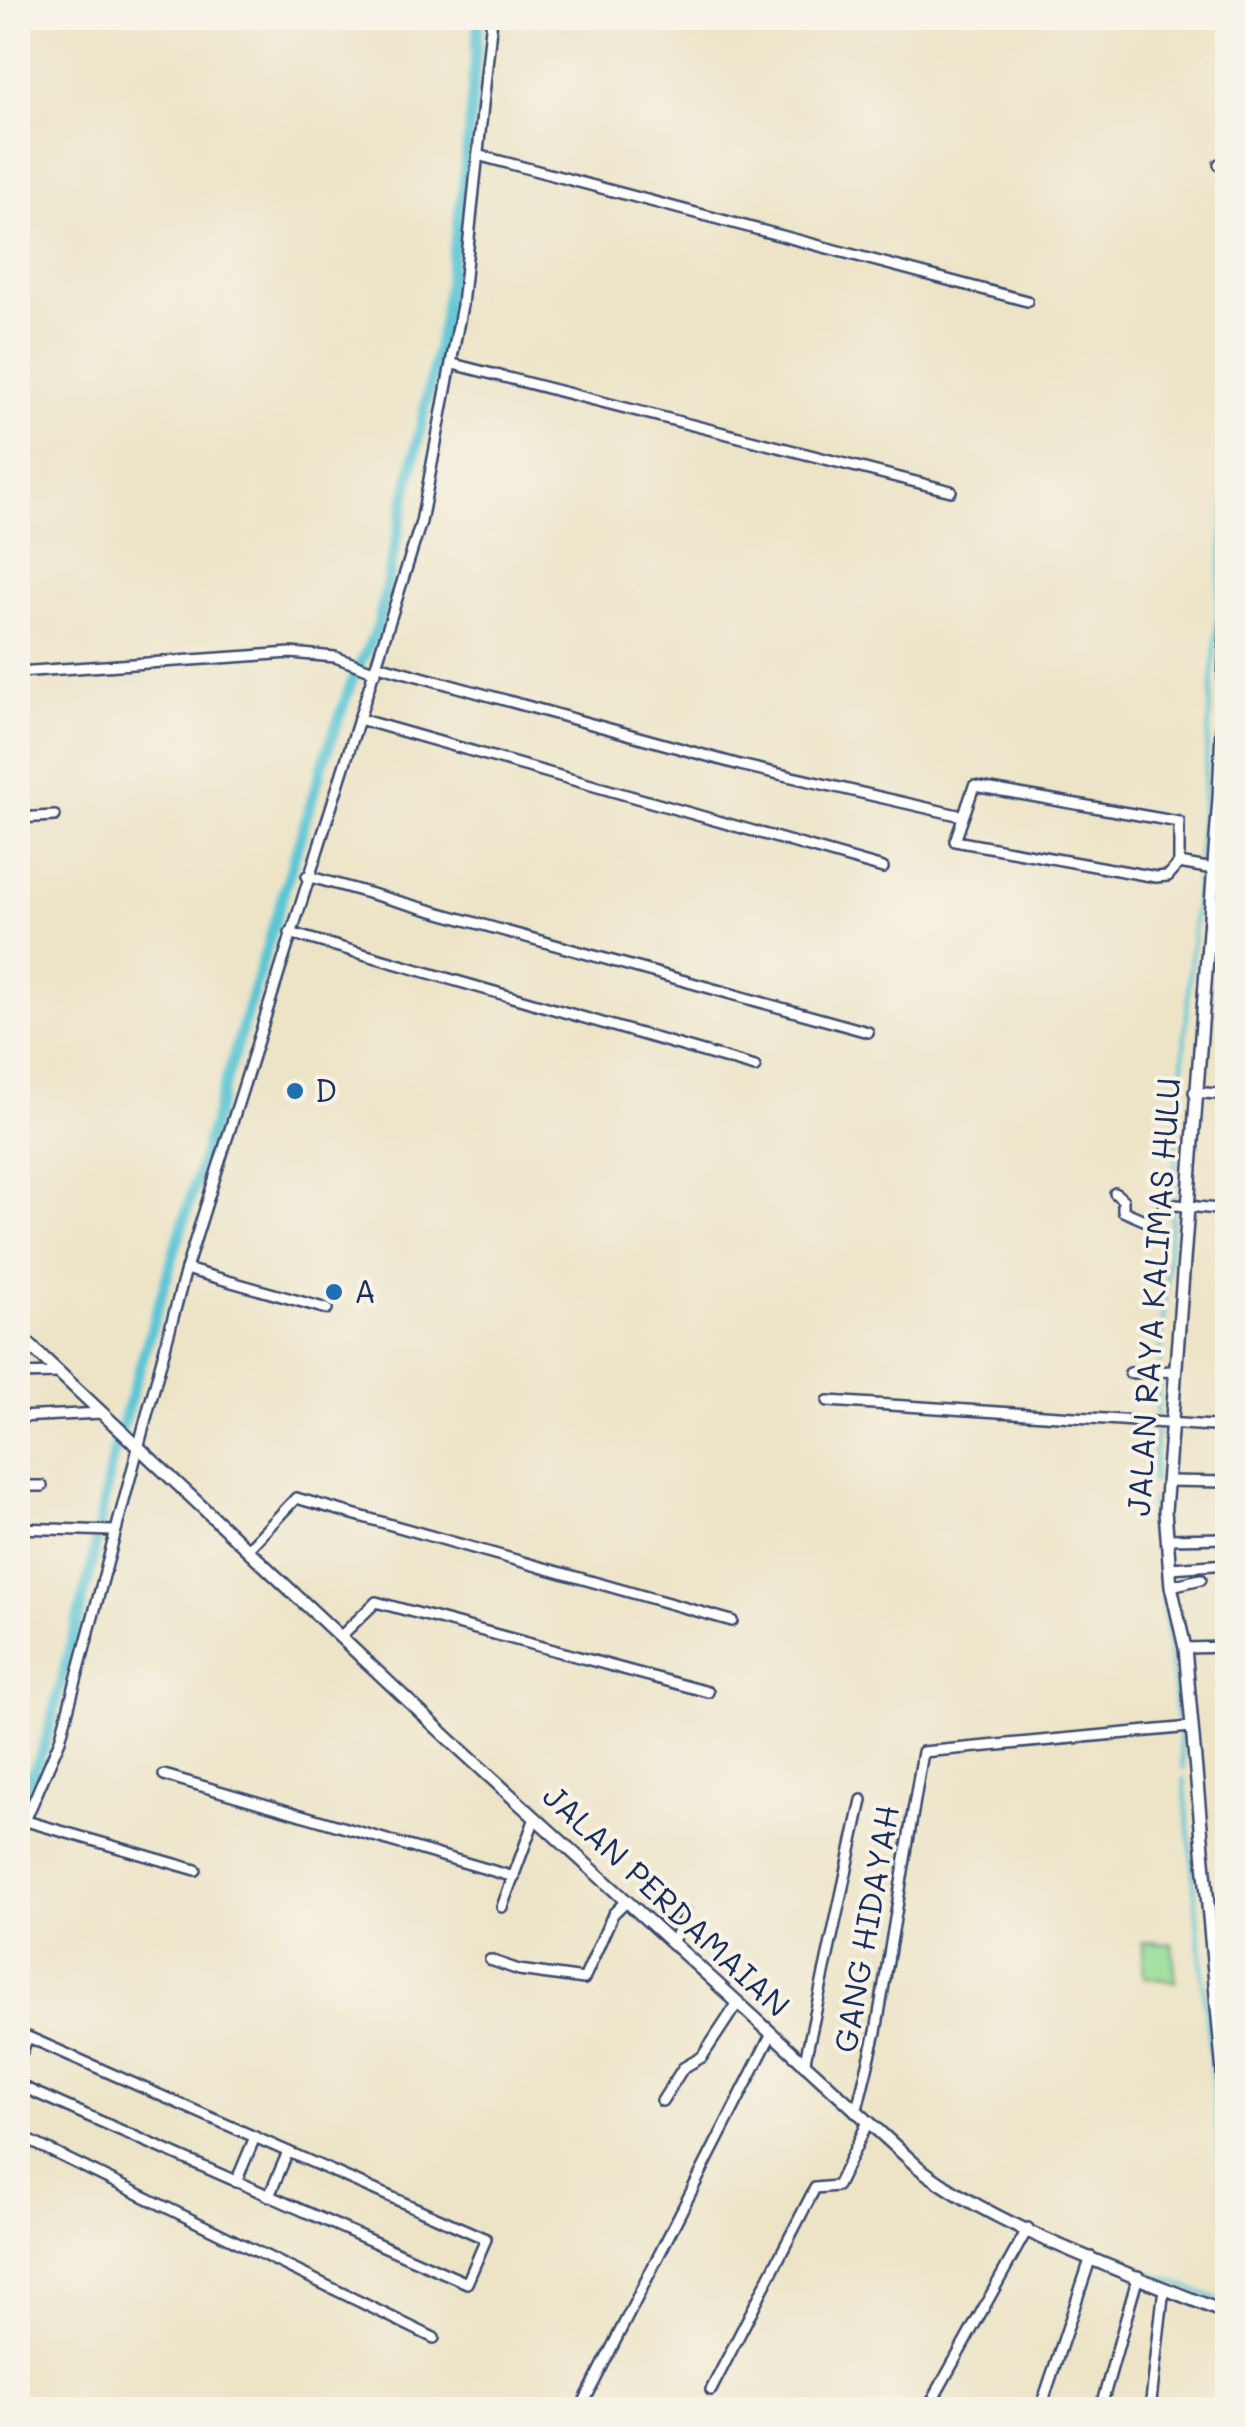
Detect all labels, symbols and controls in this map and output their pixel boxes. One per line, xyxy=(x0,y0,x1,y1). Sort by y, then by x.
place label: D xyxy=(315,1068,337,1110)
street label: JALAN RAYA KALIMAS HULU xyxy=(1116,1076,1188,1517)
marker: D xyxy=(284,1080,306,1102)
place label: A xyxy=(354,1269,376,1311)
marker: A xyxy=(323,1281,345,1303)
street label: JALAN PERDAMAIAN xyxy=(535,1774,800,2025)
street label: GANG HIDAYAH xyxy=(823,1802,907,2056)

